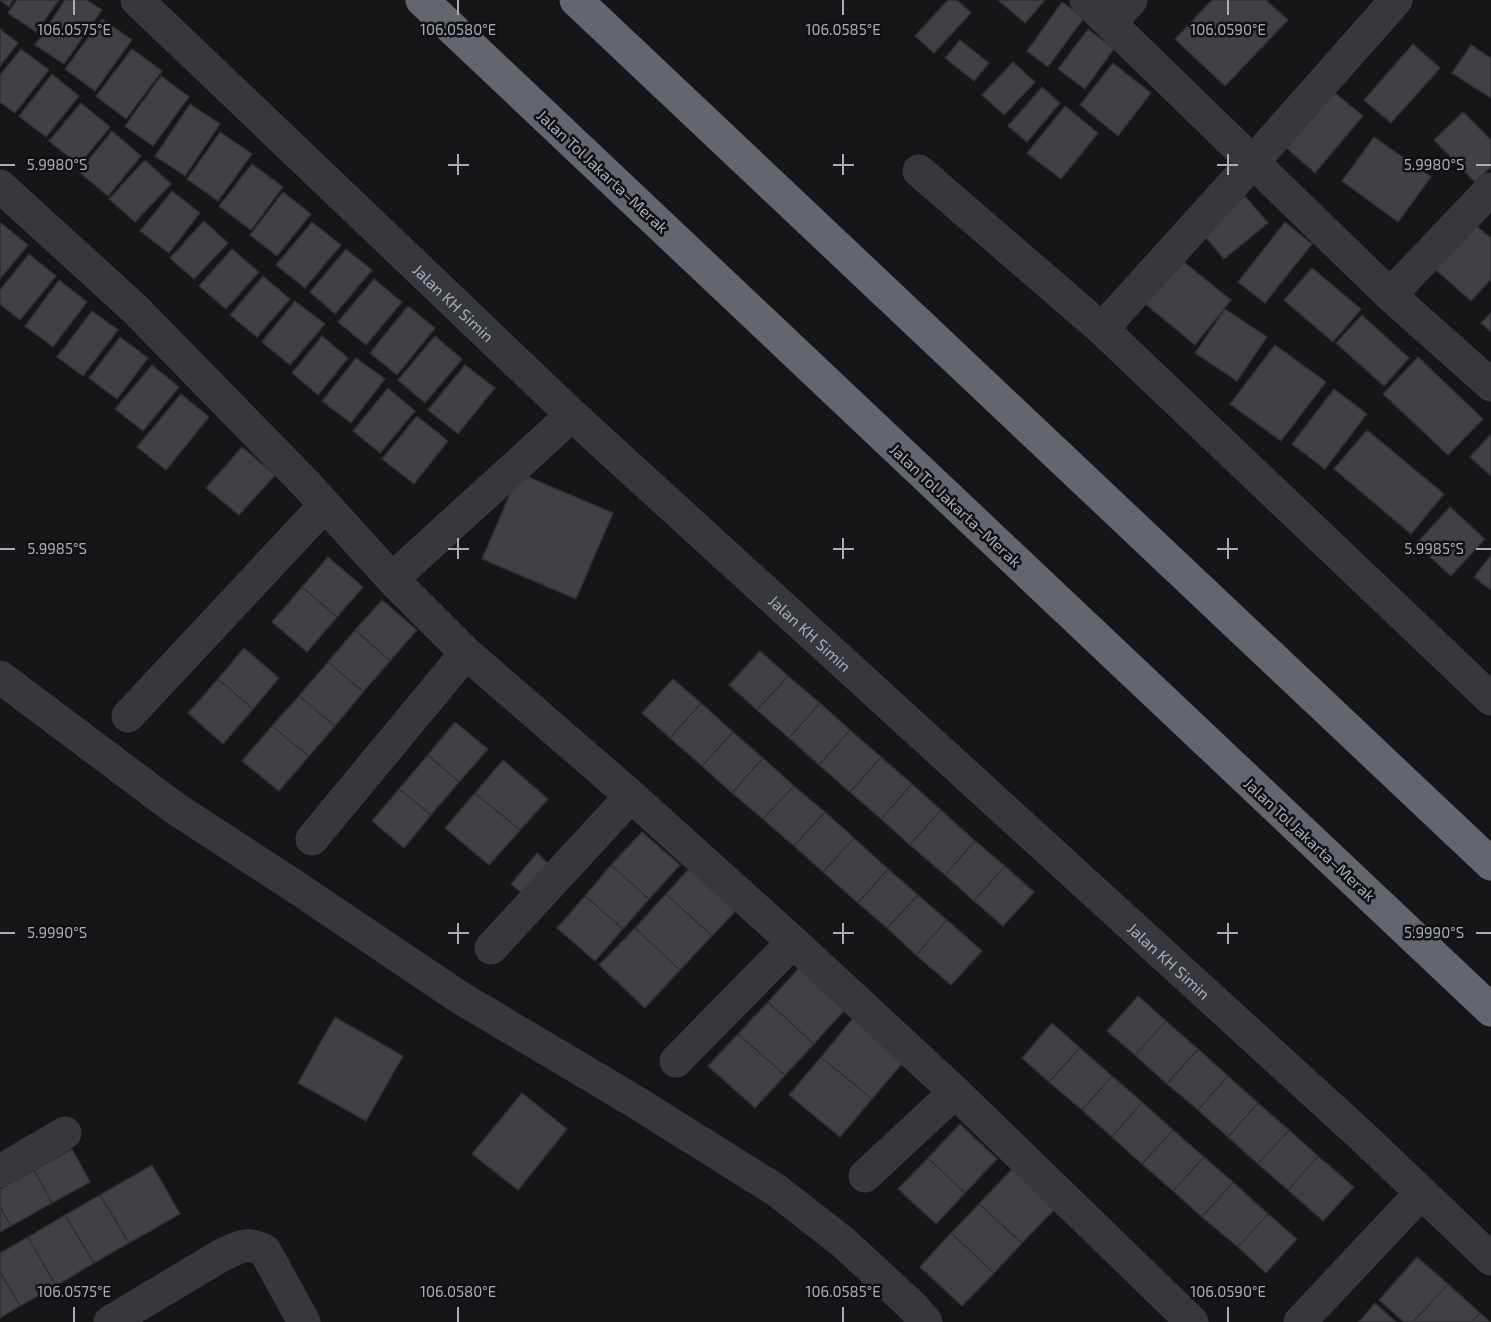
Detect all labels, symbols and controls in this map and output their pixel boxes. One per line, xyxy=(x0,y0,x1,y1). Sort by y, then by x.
text: 106.0575°E xyxy=(37,20,111,38)
text: 106.0580°E xyxy=(420,20,496,38)
text: 106.0585°E xyxy=(805,20,881,38)
text: 106.0590°E xyxy=(1190,20,1266,38)
street label: Jalan Tol Jakarta–Merak xyxy=(533,105,673,237)
text: 5.9980°S xyxy=(27,155,87,173)
text: 5.9980°S xyxy=(1404,155,1464,173)
street label: Jalan KH Simin xyxy=(409,259,498,345)
street label: Jalan Tol Jakarta–Merak xyxy=(886,439,1026,571)
text: 5.9985°S xyxy=(27,539,87,557)
text: 5.9985°S xyxy=(1404,539,1464,557)
street label: Jalan KH Simin xyxy=(765,590,855,675)
street label: Jalan Tol Jakarta–Merak xyxy=(1240,773,1380,905)
street label: Jalan KH Simin xyxy=(1124,918,1214,1003)
text: 5.9990°S xyxy=(27,923,87,941)
text: 5.9990°S xyxy=(1404,923,1464,941)
text: 106.0575°E xyxy=(37,1282,111,1300)
text: 106.0580°E xyxy=(420,1282,496,1300)
text: 106.0585°E xyxy=(805,1282,881,1300)
text: 106.0590°E xyxy=(1190,1282,1266,1300)

